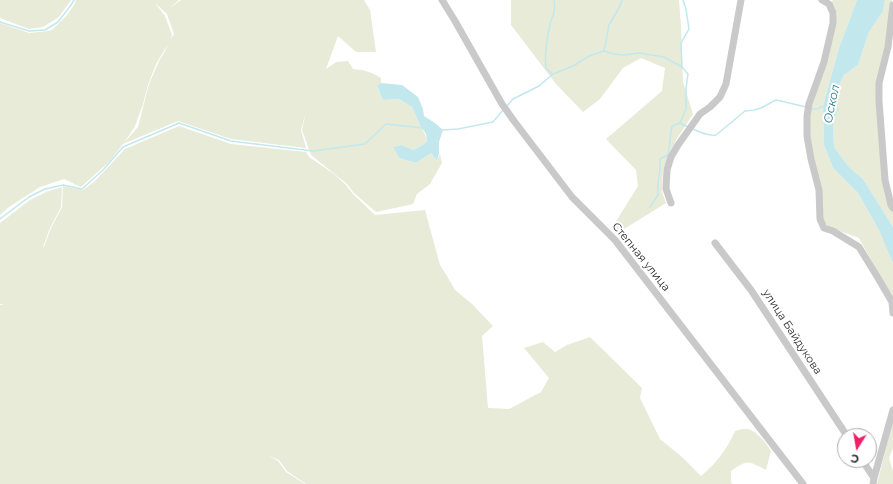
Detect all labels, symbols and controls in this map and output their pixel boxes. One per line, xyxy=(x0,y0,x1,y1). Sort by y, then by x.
water label: Оскол xyxy=(821,83,843,125)
street label: Степная улица xyxy=(609,220,673,294)
street label: улица Байдукова xyxy=(760,287,824,377)
north arrow xyxy=(837,428,877,468)
text: С xyxy=(850,451,860,466)

